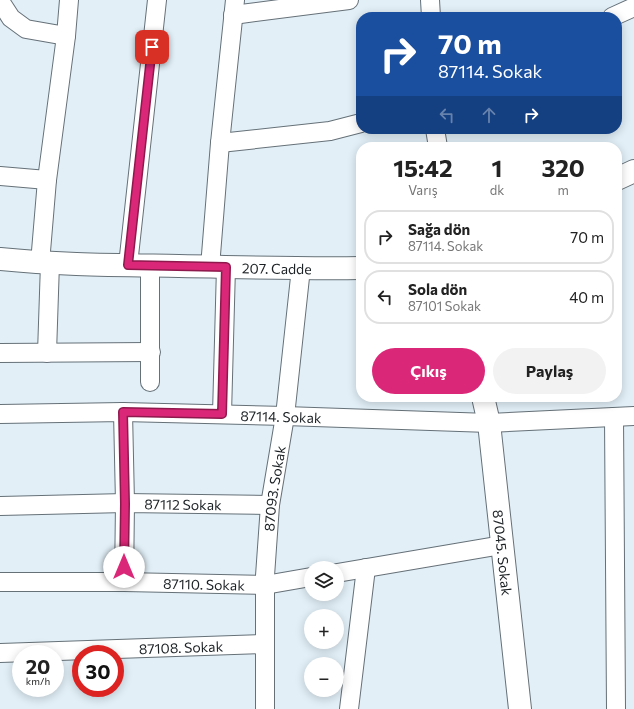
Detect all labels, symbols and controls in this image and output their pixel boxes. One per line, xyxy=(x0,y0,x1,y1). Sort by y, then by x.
text: 70 m xyxy=(438,26,502,60)
icon: right xyxy=(372,28,424,80)
pin xyxy=(135,30,169,64)
icon: arrive xyxy=(141,36,163,58)
text: 87114. Sokak xyxy=(438,60,542,82)
icon: left xyxy=(436,104,458,126)
icon: ahead xyxy=(478,104,500,126)
icon: right xyxy=(520,104,542,126)
text: 15:42 xyxy=(393,153,453,182)
text: 1 xyxy=(492,153,502,182)
text: 320 xyxy=(541,153,585,182)
text: Varış xyxy=(408,182,438,198)
text: dk xyxy=(490,182,504,198)
text: m xyxy=(557,182,569,198)
text: Sağa dön xyxy=(408,220,470,238)
icon: right xyxy=(374,226,396,248)
text: 70 m xyxy=(570,228,604,246)
text: 87114. Sokak xyxy=(408,238,483,254)
street label: 207. Cadde xyxy=(242,259,312,277)
text: Sola dön xyxy=(408,280,467,298)
icon: left xyxy=(374,286,396,308)
text: 40 m xyxy=(569,288,604,306)
text: 87101 Sokak xyxy=(408,298,481,314)
button: Çıkış xyxy=(372,348,485,394)
button: Paylaş xyxy=(493,348,606,394)
street label: 87114. Sokak xyxy=(240,406,322,426)
street label: 87093. Sokak xyxy=(260,444,288,532)
street label: 87112 Sokak xyxy=(144,495,222,513)
street label: 87045. Sokak xyxy=(490,509,516,597)
position arrow xyxy=(103,546,145,588)
map controls xyxy=(304,561,344,697)
button: layers xyxy=(304,561,344,601)
street label: 87110. Sokak xyxy=(163,574,245,593)
button: + xyxy=(304,609,344,649)
street label: 87108. Sokak xyxy=(138,637,224,657)
speed limit sign: 30 xyxy=(72,645,124,697)
text: 20 xyxy=(26,654,50,678)
button: − xyxy=(304,657,344,697)
text: km/h xyxy=(26,675,50,687)

